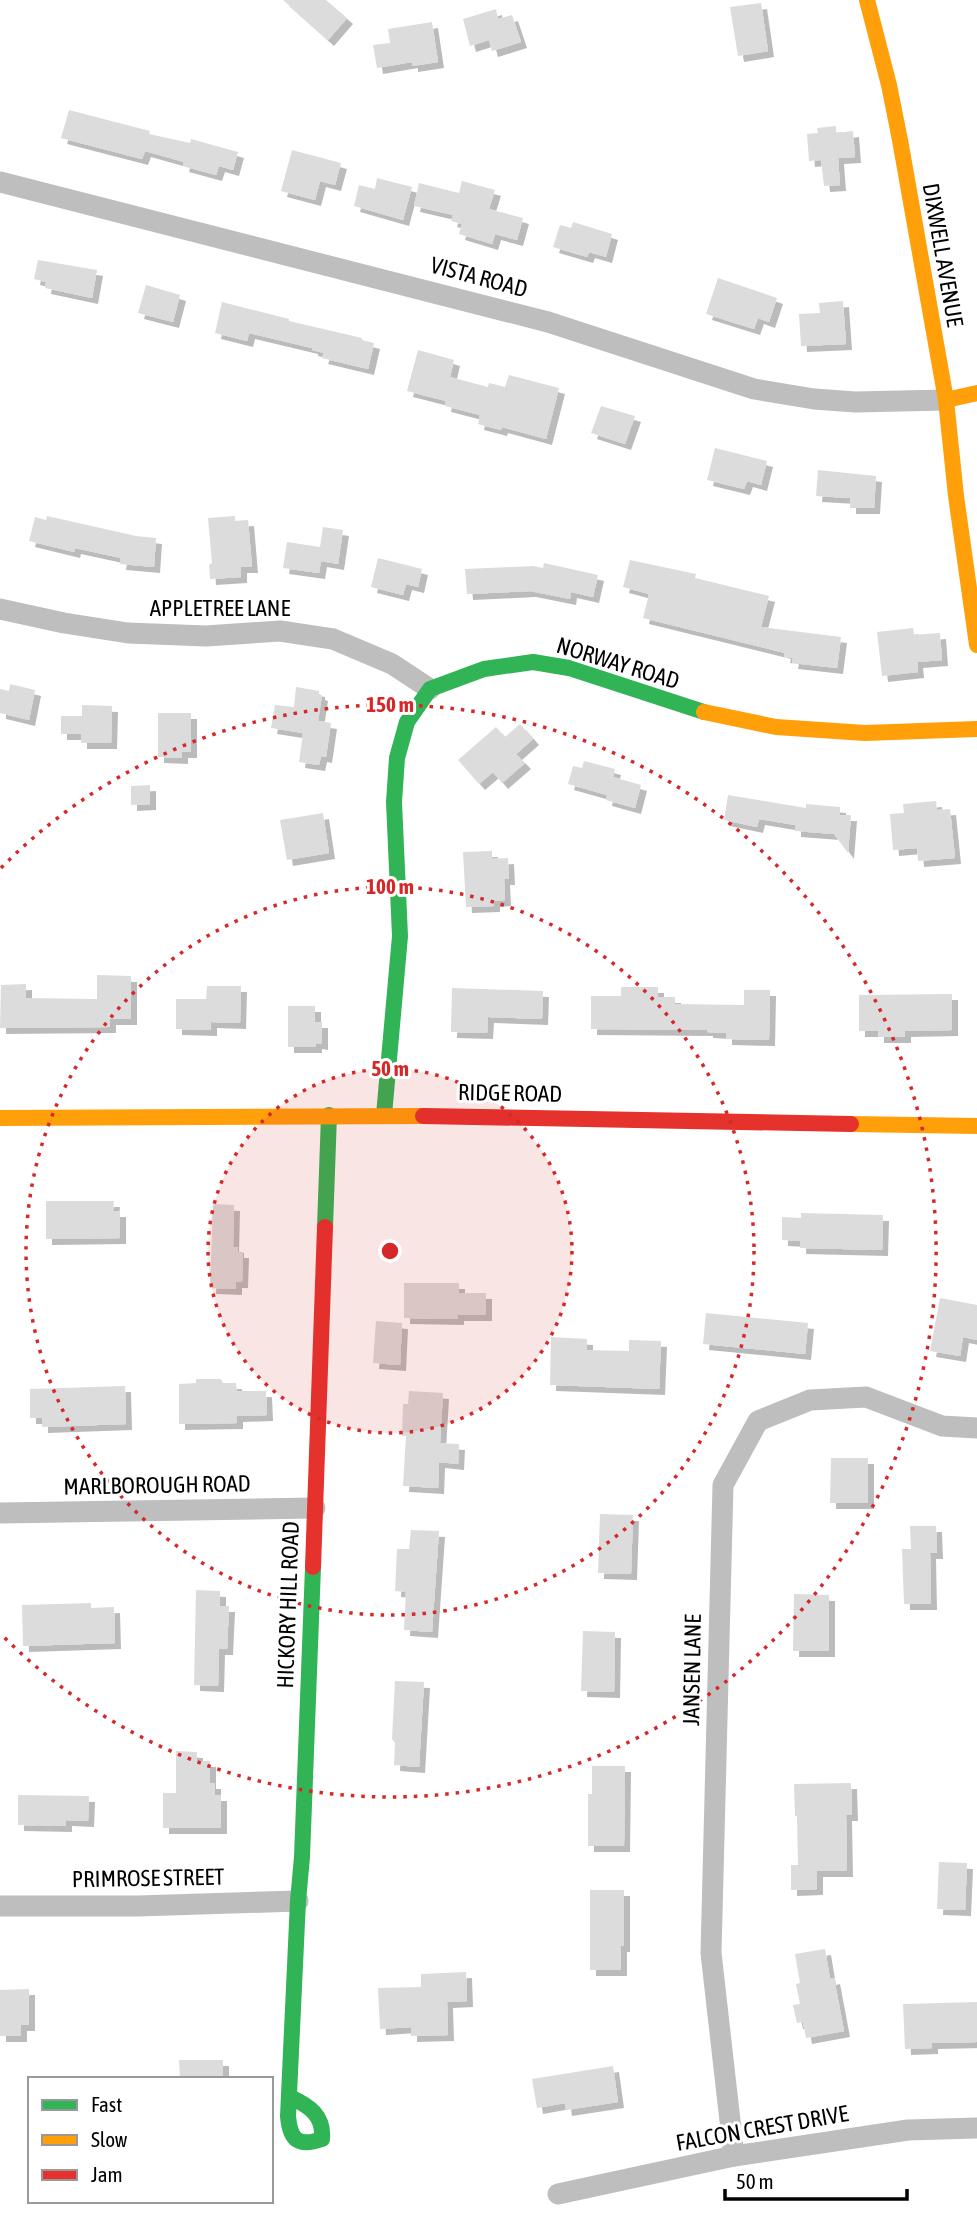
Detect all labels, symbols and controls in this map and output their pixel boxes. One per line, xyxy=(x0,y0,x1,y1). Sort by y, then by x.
street label: DIXWELL AVENUE xyxy=(918,181,968,329)
street label: VISTA ROAD xyxy=(428,252,530,302)
street label: APPLETREE LANE xyxy=(150,595,290,621)
street label: NORWAY ROAD xyxy=(554,632,682,694)
text: 150 m xyxy=(366,692,414,716)
text: 100 m xyxy=(366,874,414,898)
text: 50 m xyxy=(371,1056,409,1080)
street label: RIDGE ROAD xyxy=(458,1079,562,1107)
centre of rings xyxy=(378,1239,402,1263)
street label: MARLBOROUGH ROAD xyxy=(63,1470,251,1500)
street label: HICKORY HILL ROAD xyxy=(272,1521,304,1689)
street label: JANSEN LANE xyxy=(678,1614,706,1726)
street label: PRIMROSE STREET xyxy=(72,1864,224,1892)
legend xyxy=(28,2077,273,2203)
text: Fast xyxy=(91,2092,122,2116)
street label: FALCON CREST DRIVE xyxy=(674,2100,850,2156)
text: Slow xyxy=(91,2127,128,2151)
scale bar xyxy=(725,2158,907,2202)
text: Jam xyxy=(91,2162,123,2186)
text: 50 m xyxy=(736,2169,774,2193)

